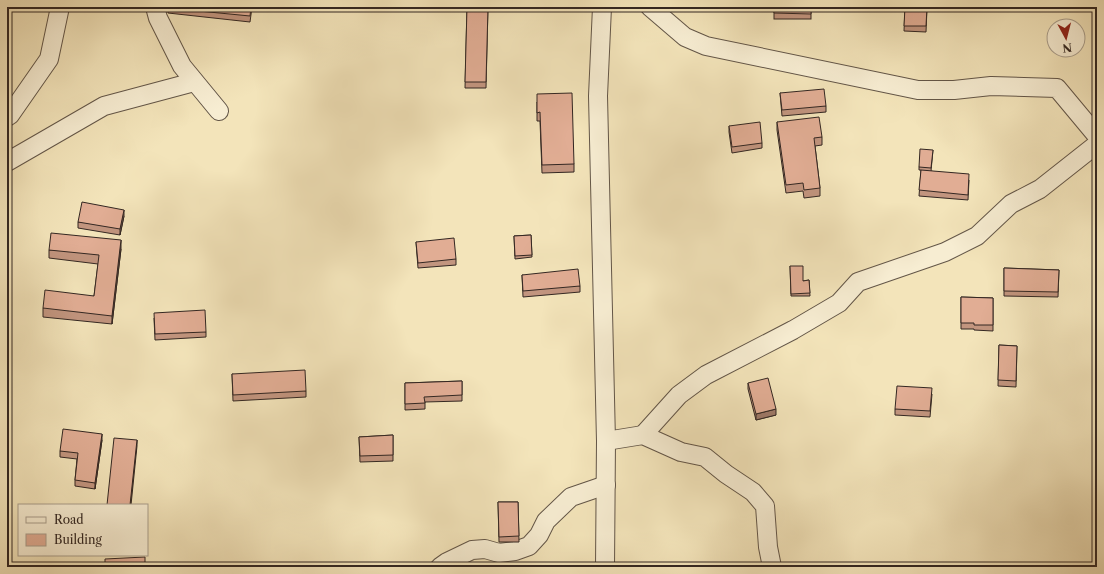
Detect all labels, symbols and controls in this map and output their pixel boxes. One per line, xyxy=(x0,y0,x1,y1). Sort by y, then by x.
north arrow xyxy=(1046,18,1086,58)
text: N xyxy=(1061,40,1073,56)
legend xyxy=(18,504,148,556)
text: Road xyxy=(54,512,84,527)
text: Building xyxy=(54,532,102,547)

